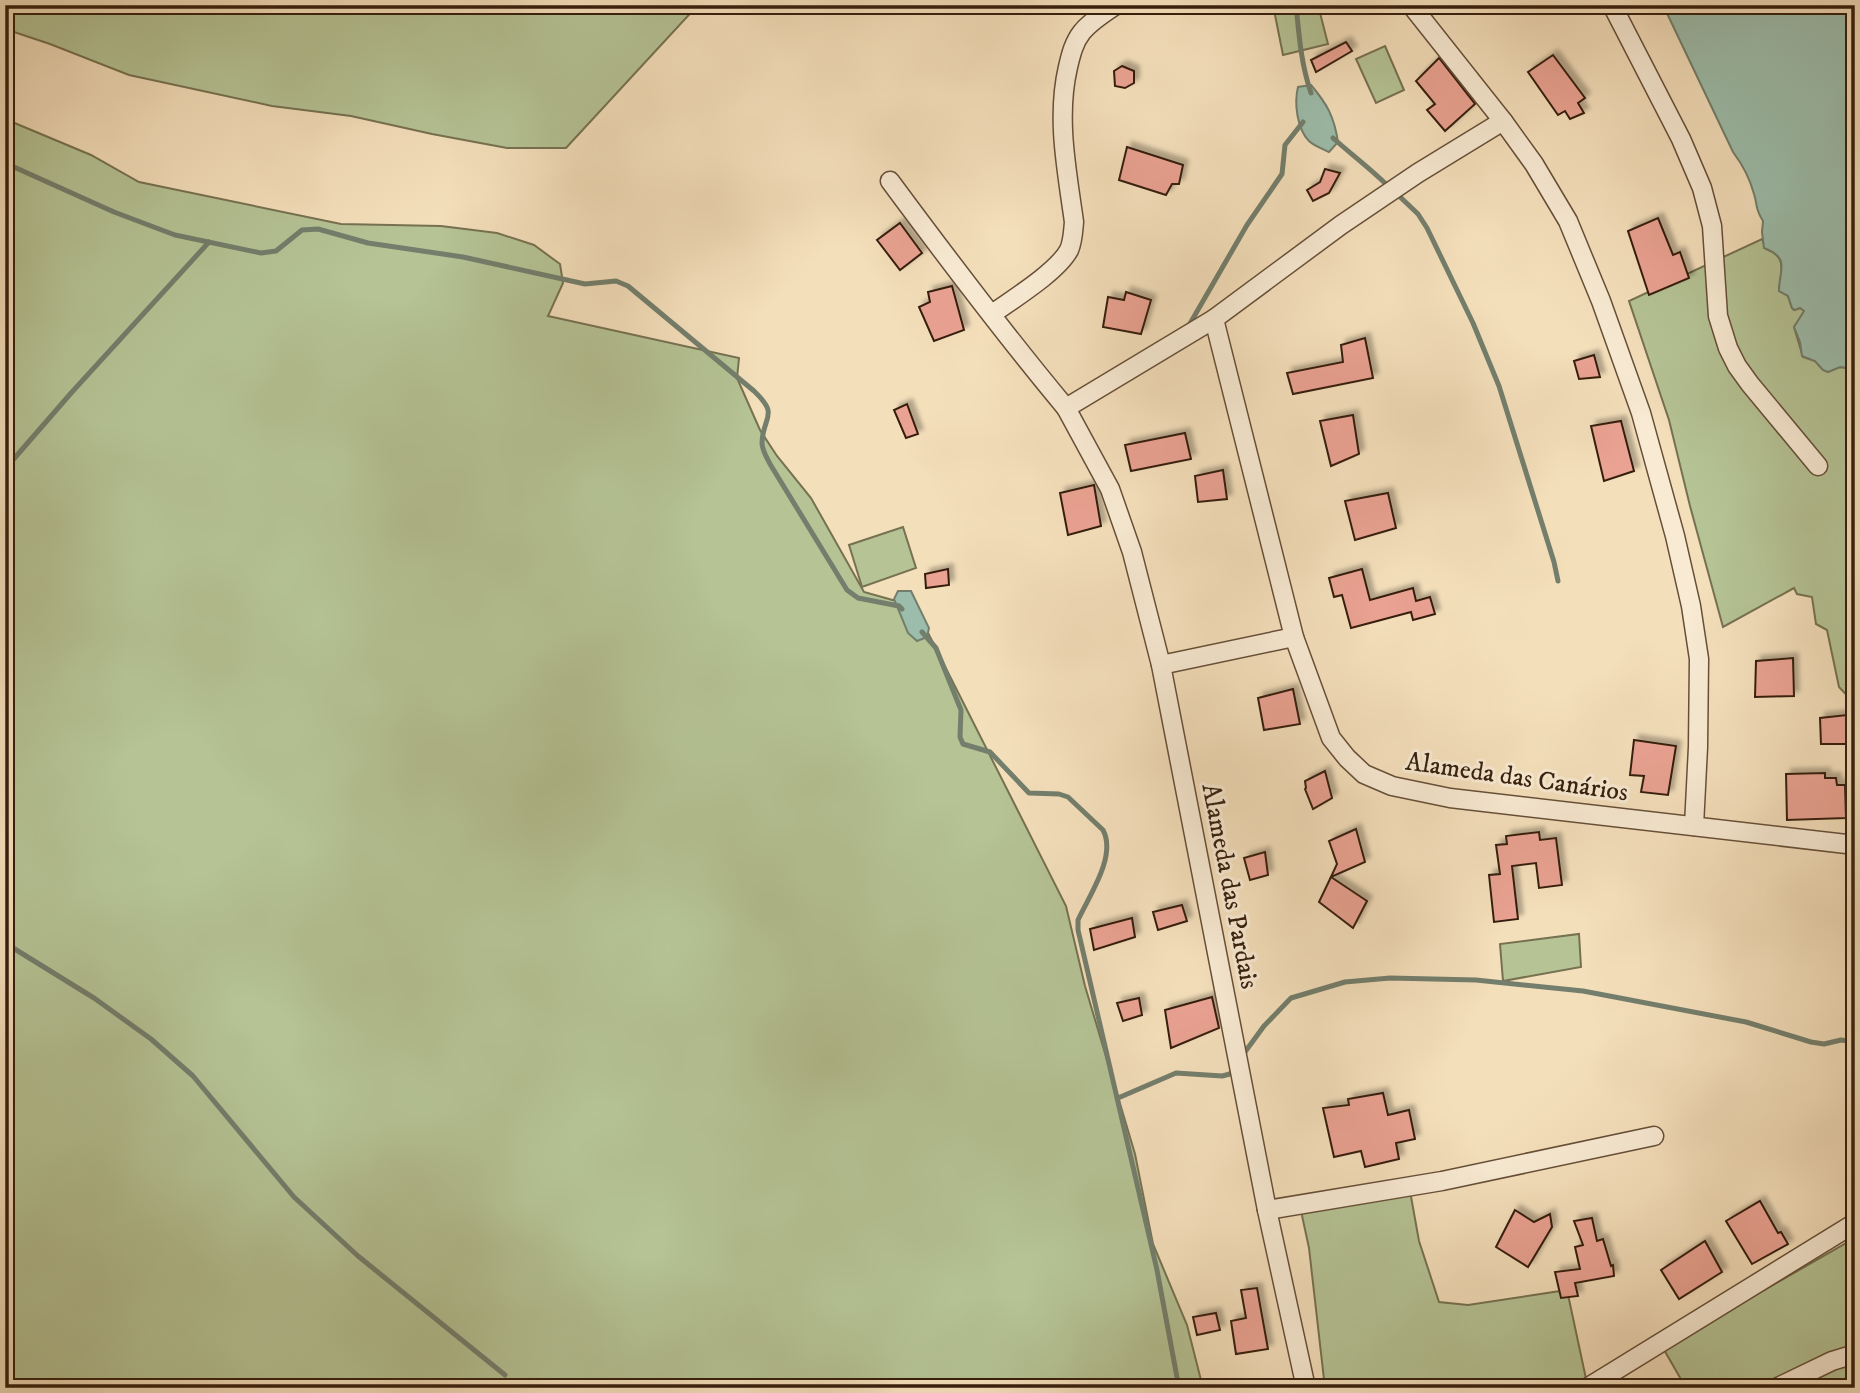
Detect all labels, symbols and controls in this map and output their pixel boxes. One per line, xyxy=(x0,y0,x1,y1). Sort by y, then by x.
street label: Alameda das Canários xyxy=(1403,746,1630,809)
street label: Alameda das Pardais xyxy=(1193,781,1266,992)

